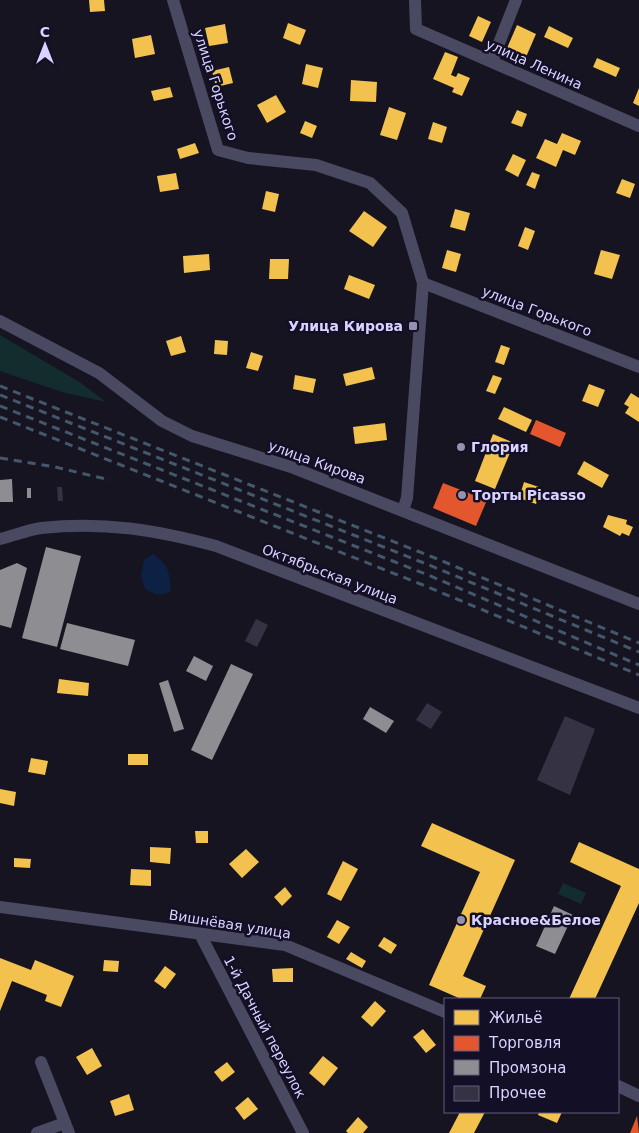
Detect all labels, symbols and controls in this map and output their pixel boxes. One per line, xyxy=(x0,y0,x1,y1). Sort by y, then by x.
north arrow xyxy=(20,20,70,70)
text: С xyxy=(40,24,50,40)
street label: улица Горького xyxy=(190,27,242,143)
street label: улица Ленина xyxy=(483,36,585,92)
street label: улица Горького xyxy=(480,283,594,339)
place label: Улица Кирова xyxy=(288,318,403,334)
marker: Улица Кирова xyxy=(407,320,419,332)
street label: улица Кирова xyxy=(266,437,368,487)
place label: Глория xyxy=(471,439,529,455)
marker: Глория xyxy=(455,441,467,453)
place label: Торты Picasso xyxy=(472,487,586,503)
marker: Торты Picasso xyxy=(456,489,468,501)
street label: Октябрьская улица xyxy=(260,541,400,607)
street label: Вишнёвая улица xyxy=(168,906,292,942)
place label: Красное&Белое xyxy=(471,912,601,928)
marker: Красное&Белое xyxy=(455,914,467,926)
street label: 1-й Дачный переулок xyxy=(221,953,309,1101)
legend xyxy=(444,998,619,1113)
text: Жильё xyxy=(489,1009,543,1027)
text: Торговля xyxy=(488,1034,561,1052)
text: Промзона xyxy=(489,1059,566,1077)
text: Прочее xyxy=(489,1084,546,1102)

